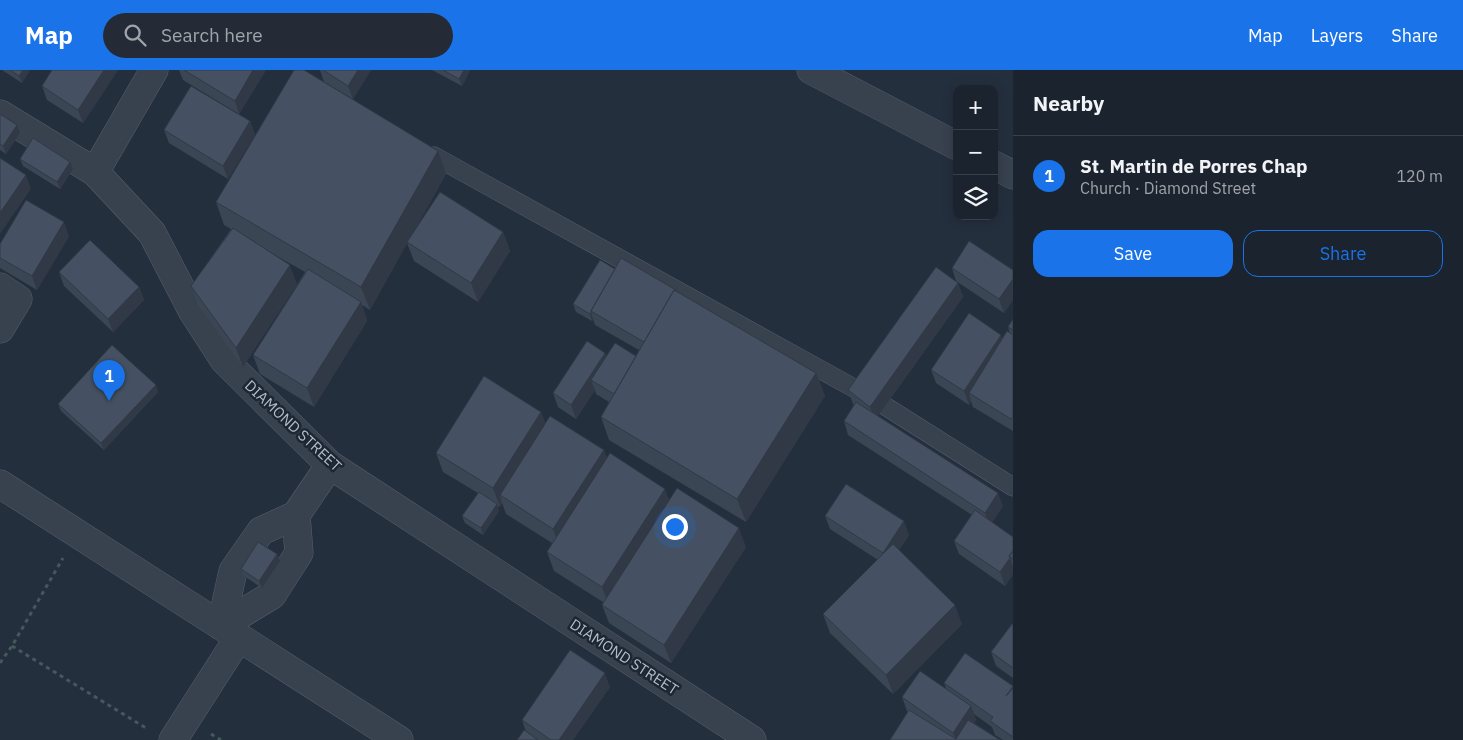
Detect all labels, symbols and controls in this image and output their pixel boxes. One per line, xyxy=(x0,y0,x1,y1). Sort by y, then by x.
search box xyxy=(103,13,453,58)
text: Map xyxy=(25,19,73,51)
icon: search xyxy=(121,21,149,49)
text: Search here xyxy=(161,23,263,47)
text: Map xyxy=(1248,24,1283,47)
text: Layers xyxy=(1311,24,1363,47)
text: Share xyxy=(1391,24,1438,47)
map controls xyxy=(953,85,998,220)
button: + xyxy=(953,85,998,130)
text: Nearby xyxy=(1033,89,1104,117)
button: − xyxy=(953,130,998,175)
text: St. Martin de Porres Chap xyxy=(1080,154,1308,178)
text: 1 xyxy=(1044,166,1054,186)
text: 120 m xyxy=(1396,166,1443,186)
button: layers xyxy=(953,175,998,220)
text: Church · Diamond Street xyxy=(1080,178,1256,198)
button: Save xyxy=(1033,230,1233,277)
button: Share xyxy=(1243,230,1443,277)
pin: 1 xyxy=(93,360,125,401)
street label: DIAMOND STREET xyxy=(241,376,346,476)
your location xyxy=(662,514,688,540)
street label: DIAMOND STREET xyxy=(566,614,682,699)

